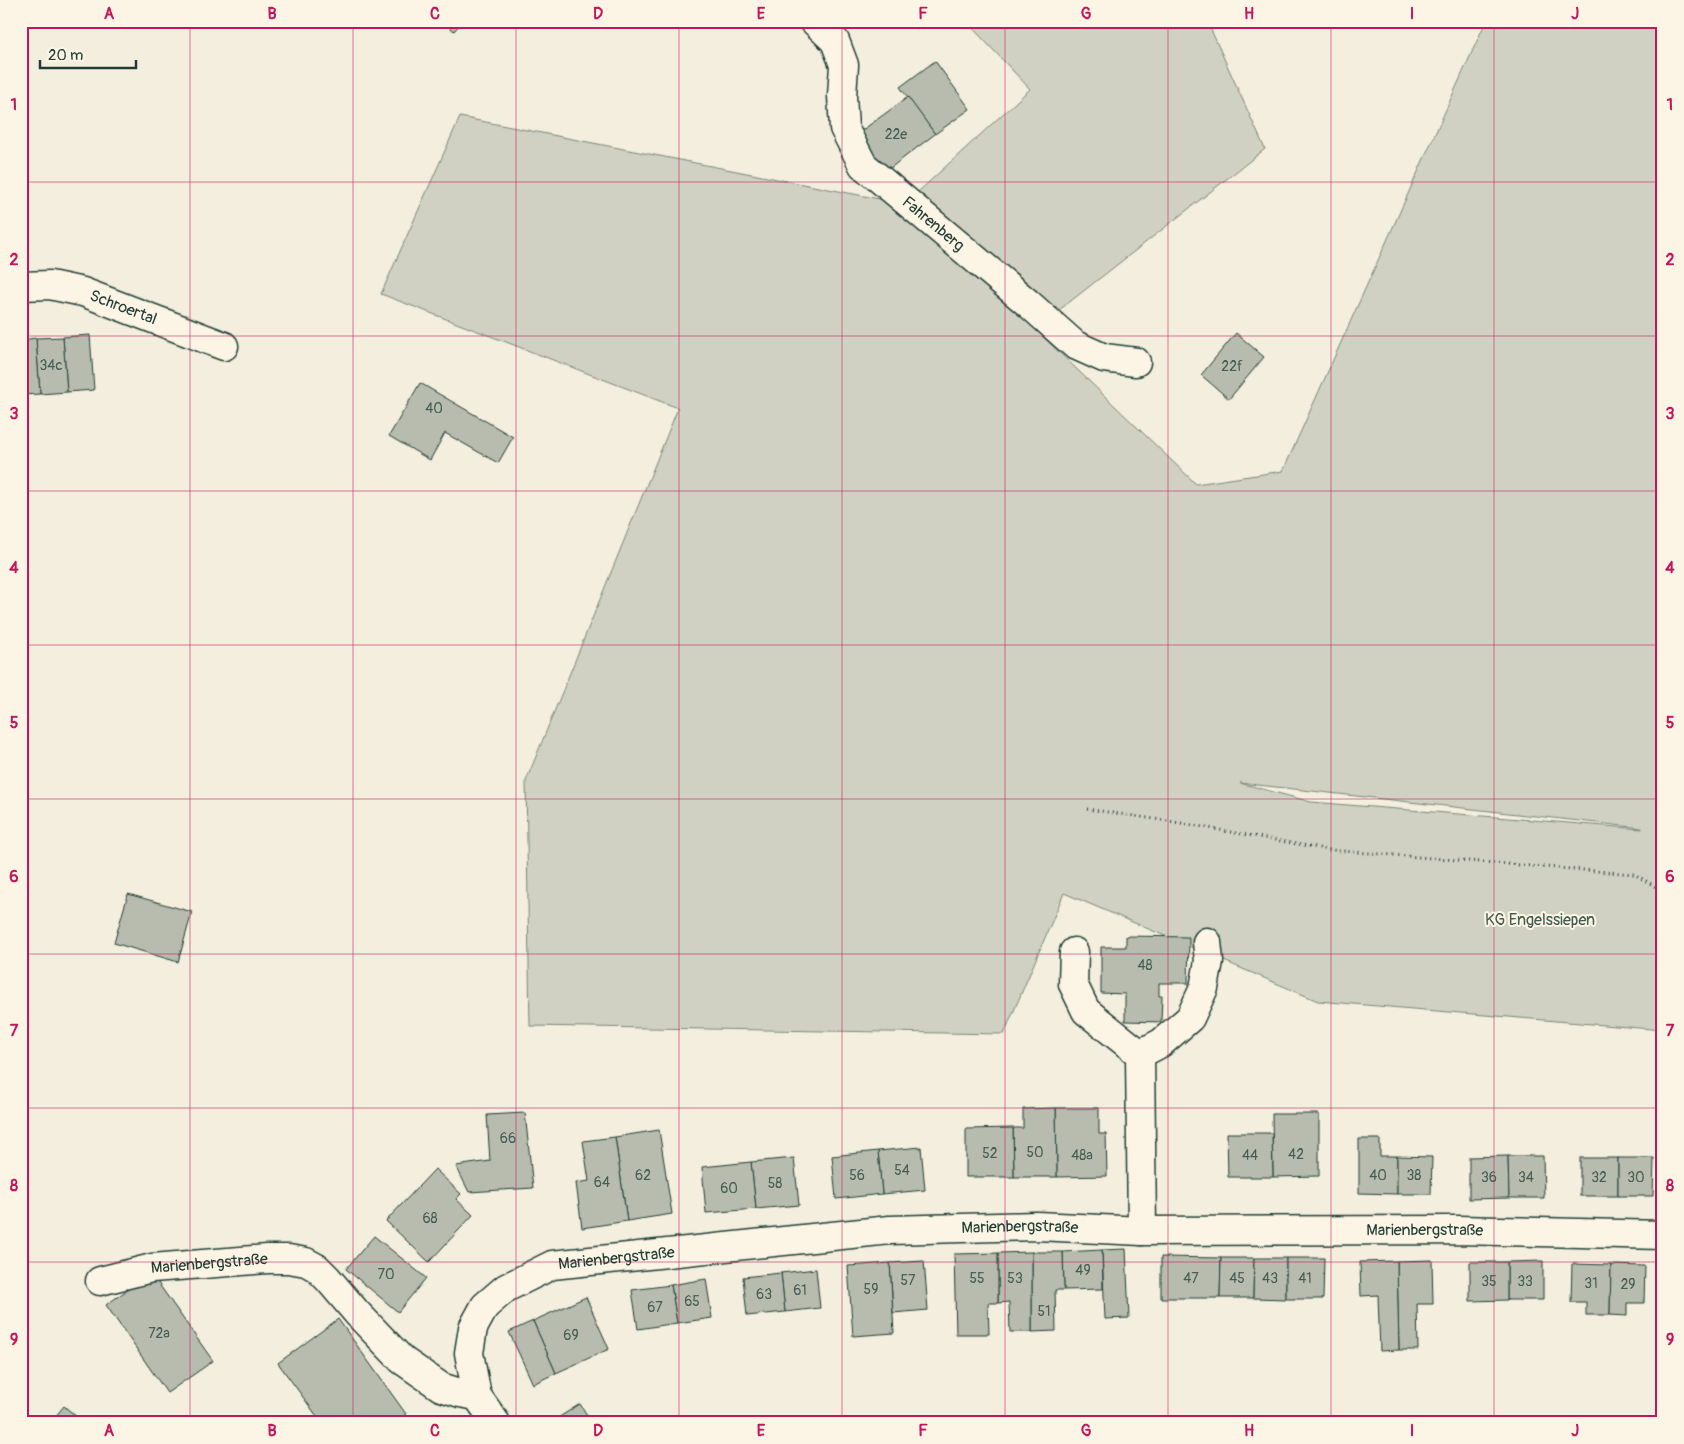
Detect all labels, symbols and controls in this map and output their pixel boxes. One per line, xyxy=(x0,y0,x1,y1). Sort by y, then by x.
text: A xyxy=(104,4,115,24)
text: B xyxy=(267,4,277,24)
text: C xyxy=(430,4,440,24)
text: D xyxy=(593,4,603,24)
text: E xyxy=(757,4,766,24)
text: F xyxy=(918,4,928,24)
text: G xyxy=(1081,4,1092,24)
text: H xyxy=(1244,4,1254,24)
text: I xyxy=(1410,4,1414,24)
text: J xyxy=(1571,4,1579,24)
scale bar xyxy=(40,38,136,70)
text: 20 m xyxy=(48,46,83,65)
text: 1 xyxy=(11,95,17,115)
text: 1 xyxy=(1667,95,1673,115)
house number: 22e xyxy=(885,126,907,143)
street label: Fahrenberg xyxy=(898,192,969,256)
text: 2 xyxy=(10,250,19,270)
text: 2 xyxy=(1666,250,1675,270)
street label: Schroertal xyxy=(87,286,160,329)
house number: 34c xyxy=(39,357,63,374)
house number: 22f xyxy=(1221,358,1243,375)
house number: 40 xyxy=(425,400,443,417)
text: 3 xyxy=(10,404,19,424)
text: 3 xyxy=(1666,404,1675,424)
text: 4 xyxy=(9,558,19,578)
text: 4 xyxy=(1665,558,1675,578)
text: 5 xyxy=(10,713,19,733)
text: 5 xyxy=(1666,713,1675,733)
text: 6 xyxy=(9,867,19,887)
text: 6 xyxy=(1665,867,1675,887)
park label: KG Engelssiepen xyxy=(1485,910,1595,930)
house number: 48 xyxy=(1137,957,1153,974)
text: 7 xyxy=(10,1021,19,1041)
text: 7 xyxy=(1666,1021,1675,1041)
house number: 66 xyxy=(500,1130,516,1147)
house number: 50 xyxy=(1026,1144,1044,1161)
house number: 52 xyxy=(982,1145,998,1162)
house number: 42 xyxy=(1288,1146,1304,1163)
house number: 48a xyxy=(1071,1147,1093,1164)
house number: 44 xyxy=(1242,1147,1258,1164)
house number: 54 xyxy=(894,1162,910,1179)
house number: 62 xyxy=(635,1167,651,1184)
house number: 56 xyxy=(849,1167,865,1184)
house number: 40 xyxy=(1369,1167,1387,1184)
house number: 38 xyxy=(1407,1167,1421,1184)
house number: 36 xyxy=(1481,1169,1497,1186)
house number: 34 xyxy=(1518,1169,1534,1186)
house number: 32 xyxy=(1591,1169,1607,1186)
house number: 30 xyxy=(1627,1169,1645,1186)
house number: 64 xyxy=(594,1174,610,1191)
house number: 58 xyxy=(768,1175,782,1192)
text: 8 xyxy=(10,1176,18,1196)
text: 8 xyxy=(1666,1176,1674,1196)
house number: 60 xyxy=(720,1180,738,1197)
house number: 68 xyxy=(422,1210,438,1227)
street label: Marienbergstraße xyxy=(961,1216,1079,1238)
street label: Marienbergstraße xyxy=(1366,1220,1484,1241)
street label: Marienbergstraße xyxy=(557,1242,676,1274)
street label: Marienbergstraße xyxy=(150,1249,269,1278)
house number: 49 xyxy=(1075,1262,1091,1279)
house number: 70 xyxy=(378,1266,394,1283)
house number: 55 xyxy=(969,1270,985,1287)
house number: 53 xyxy=(1007,1270,1023,1287)
house number: 47 xyxy=(1183,1270,1199,1287)
house number: 45 xyxy=(1229,1270,1245,1287)
house number: 43 xyxy=(1262,1270,1278,1287)
house number: 41 xyxy=(1298,1270,1312,1287)
house number: 57 xyxy=(901,1272,916,1289)
house number: 35 xyxy=(1481,1273,1497,1290)
house number: 33 xyxy=(1517,1273,1533,1290)
house number: 31 xyxy=(1584,1275,1598,1292)
house number: 29 xyxy=(1620,1276,1636,1293)
house number: 59 xyxy=(864,1281,878,1298)
house number: 61 xyxy=(793,1282,807,1299)
house number: 63 xyxy=(756,1286,772,1303)
house number: 65 xyxy=(684,1293,700,1310)
house number: 67 xyxy=(647,1299,663,1316)
house number: 51 xyxy=(1037,1303,1051,1320)
house number: 72a xyxy=(148,1325,170,1342)
house number: 69 xyxy=(563,1327,579,1344)
text: 9 xyxy=(10,1330,18,1350)
text: 9 xyxy=(1666,1330,1674,1350)
text: A xyxy=(104,1421,115,1441)
text: B xyxy=(267,1421,277,1441)
text: C xyxy=(430,1421,440,1441)
text: D xyxy=(593,1421,603,1441)
text: E xyxy=(757,1421,766,1441)
text: F xyxy=(918,1421,928,1441)
text: G xyxy=(1081,1421,1092,1441)
text: H xyxy=(1244,1421,1254,1441)
text: I xyxy=(1410,1421,1414,1441)
text: J xyxy=(1571,1421,1579,1441)

